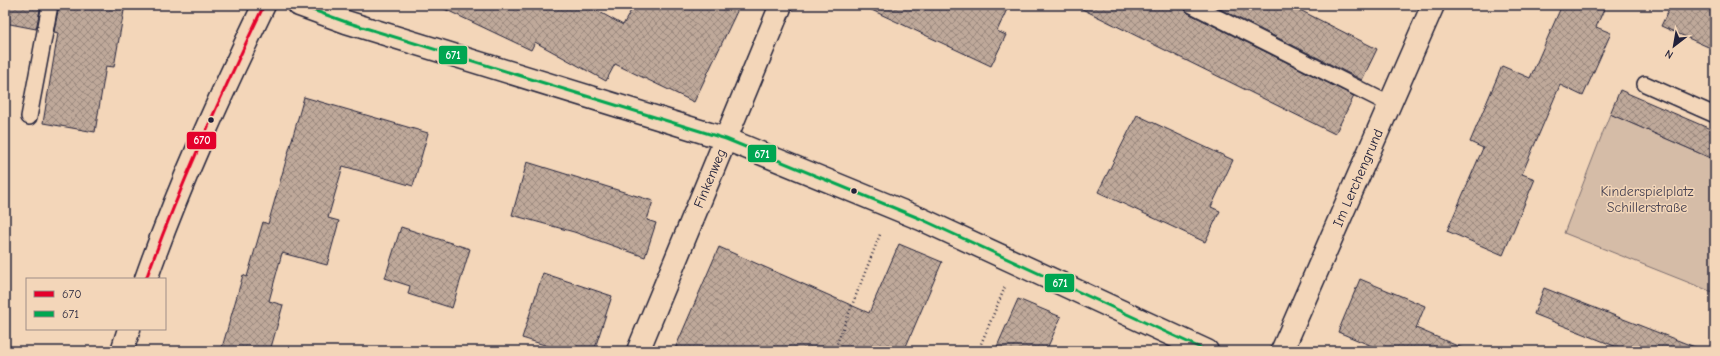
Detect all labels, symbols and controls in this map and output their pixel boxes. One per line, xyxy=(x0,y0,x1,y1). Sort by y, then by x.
north arrow xyxy=(1654,26,1694,66)
line badge: 671 xyxy=(438,45,468,65)
text: N xyxy=(1663,47,1676,62)
text: 671 xyxy=(445,49,461,62)
unlabelled marker xyxy=(206,115,216,125)
street label: Im Lerchengrund xyxy=(1329,126,1387,230)
line badge: 670 xyxy=(186,131,217,150)
text: 670 xyxy=(194,134,211,147)
line badge: 671 xyxy=(747,144,777,163)
street label: Finkenweg xyxy=(690,146,730,211)
text: 671 xyxy=(754,148,770,161)
park label: Kinderspielplatz Schillerstraße xyxy=(1600,183,1694,216)
unlabelled marker xyxy=(849,186,859,196)
line badge: 671 xyxy=(1044,273,1075,293)
text: 671 xyxy=(1052,277,1068,290)
legend xyxy=(26,278,166,330)
text: 670 xyxy=(62,287,82,301)
text: 671 xyxy=(62,307,79,321)

